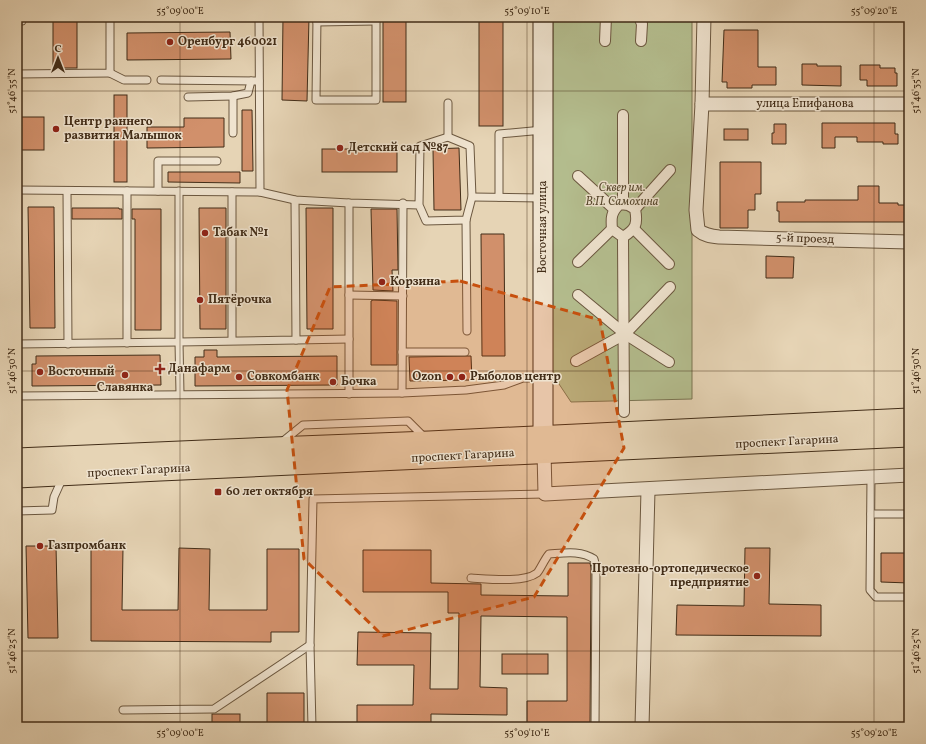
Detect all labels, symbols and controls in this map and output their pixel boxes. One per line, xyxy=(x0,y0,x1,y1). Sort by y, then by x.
text: 55°09'00"E xyxy=(156,4,204,18)
text: 55°09'10"E xyxy=(504,4,550,18)
text: 55°09'20"E xyxy=(851,4,897,18)
place label: Оренбург 460021 xyxy=(178,34,277,50)
marker: Оренбург 460021 xyxy=(165,37,175,47)
north arrow xyxy=(38,38,78,78)
text: С xyxy=(54,42,62,57)
text: 51°46'35"N xyxy=(5,68,19,114)
text: 51°46'35"N xyxy=(909,68,923,114)
street label: улица Епифанова xyxy=(756,96,854,112)
place label: Центр раннего развития Малышок xyxy=(64,114,182,144)
marker: Центр раннего развития Малышок xyxy=(51,124,61,134)
place label: Детский сад №87 xyxy=(348,140,449,156)
marker: Детский сад №87 xyxy=(335,143,345,153)
street label: Восточная улица xyxy=(535,180,551,274)
park label: Сквер им. В.П. Самохина xyxy=(585,180,659,210)
place label: Табак №1 xyxy=(213,225,269,241)
marker: Табак №1 xyxy=(200,228,210,238)
street label: 5-й проезд xyxy=(776,230,835,248)
place label: Корзина xyxy=(390,274,441,290)
marker: Корзина xyxy=(377,277,387,287)
place label: Пятёрочка xyxy=(208,292,272,308)
marker: Пятёрочка xyxy=(195,295,205,305)
text: 51°46'30"N xyxy=(5,347,19,394)
text: 51°46'30"N xyxy=(909,347,923,394)
place label: Данафарм xyxy=(168,361,230,377)
place label: Восточный xyxy=(48,364,115,380)
marker: Данафарм xyxy=(155,364,165,374)
marker: Восточный xyxy=(35,367,45,377)
place label: Совкомбанк xyxy=(247,369,319,385)
place label: Ozon xyxy=(412,369,442,385)
place label: Рыболов центр xyxy=(470,369,561,385)
marker: Славянка xyxy=(120,370,130,380)
marker: Совкомбанк xyxy=(234,372,244,382)
marker: Ozon xyxy=(445,372,455,382)
marker: Рыболов центр xyxy=(457,372,467,382)
place label: Бочка xyxy=(341,374,377,390)
marker: Бочка xyxy=(328,377,338,387)
place label: Славянка xyxy=(97,380,154,396)
street label: проспект Гагарина xyxy=(735,431,839,453)
street label: проспект Гагарина xyxy=(411,445,515,467)
street label: проспект Гагарина xyxy=(87,460,191,482)
place label: 60 лет октября xyxy=(226,484,313,500)
marker: 60 лет октября xyxy=(213,487,223,497)
place label: Газпромбанк xyxy=(48,538,126,554)
marker: Газпромбанк xyxy=(35,541,45,551)
place label: Протезно-ортопедическое предприятие xyxy=(592,561,749,591)
marker: Протезно-ортопедическое предприятие xyxy=(752,571,762,581)
text: 51°46'25"N xyxy=(5,628,19,674)
text: 51°46'25"N xyxy=(909,628,923,674)
text: 55°09'00"E xyxy=(156,726,204,740)
text: 55°09'10"E xyxy=(504,726,550,740)
text: 55°09'20"E xyxy=(851,726,897,740)

